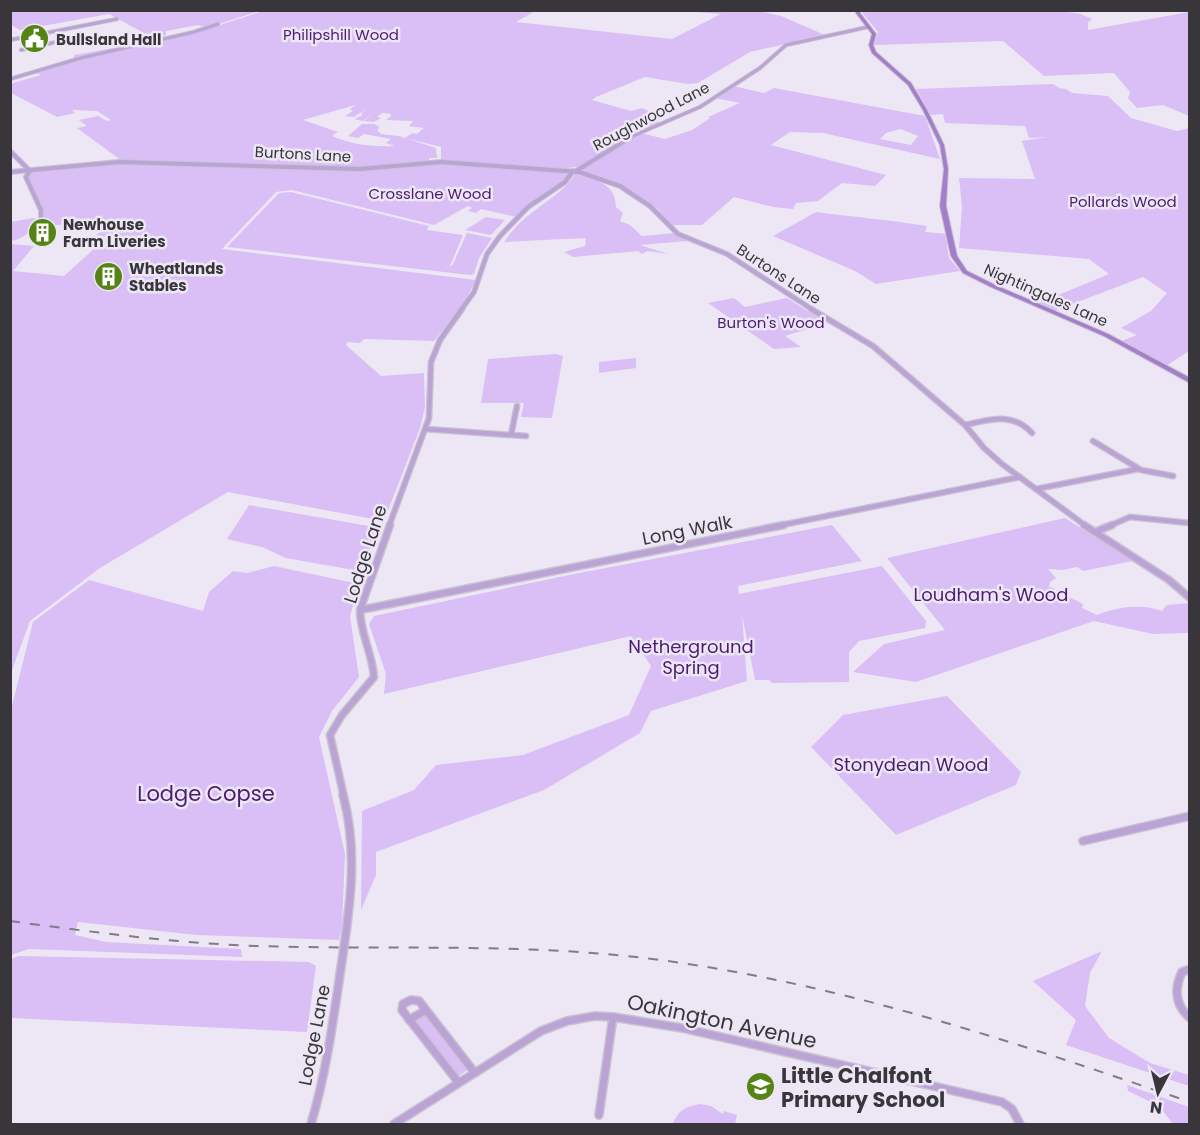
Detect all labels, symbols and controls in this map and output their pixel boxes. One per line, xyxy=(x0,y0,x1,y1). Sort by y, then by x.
public building icon: Bullsland Hall xyxy=(19,23,51,55)
park label: Philipshill Wood xyxy=(283,24,399,45)
place label: Bullsland Hall xyxy=(56,29,161,50)
street label: Roughwood Lane xyxy=(589,76,713,156)
street label: Burtons Lane xyxy=(254,141,352,167)
park label: Crosslane Wood xyxy=(368,183,492,204)
park label: Pollards Wood xyxy=(1069,191,1177,212)
place label: Newhouse Farm Liveries xyxy=(63,214,166,252)
building icon: Newhouse Farm Liveries xyxy=(26,217,58,249)
street label: Burtons Lane xyxy=(733,239,825,309)
place label: Wheatlands Stables xyxy=(129,258,224,296)
street label: Nightingales Lane xyxy=(981,258,1111,332)
building icon: Wheatlands Stables xyxy=(92,261,124,293)
park label: Burton's Wood xyxy=(717,312,825,333)
street label: Lodge Lane xyxy=(337,502,393,606)
street label: Long Walk xyxy=(640,509,735,551)
park label: Loudham's Wood xyxy=(913,582,1069,607)
park label: Netherground Spring xyxy=(628,634,754,680)
park label: Stonydean Wood xyxy=(834,752,988,777)
park label: Lodge Copse xyxy=(137,779,275,808)
street label: Lodge Lane xyxy=(292,982,336,1088)
street label: Oakington Avenue xyxy=(624,987,820,1055)
place label: Little Chalfont Primary School xyxy=(781,1061,945,1114)
north arrow xyxy=(1128,1063,1188,1123)
school or university icon: Little Chalfont Primary School xyxy=(744,1071,776,1103)
text: N xyxy=(1149,1095,1164,1120)

